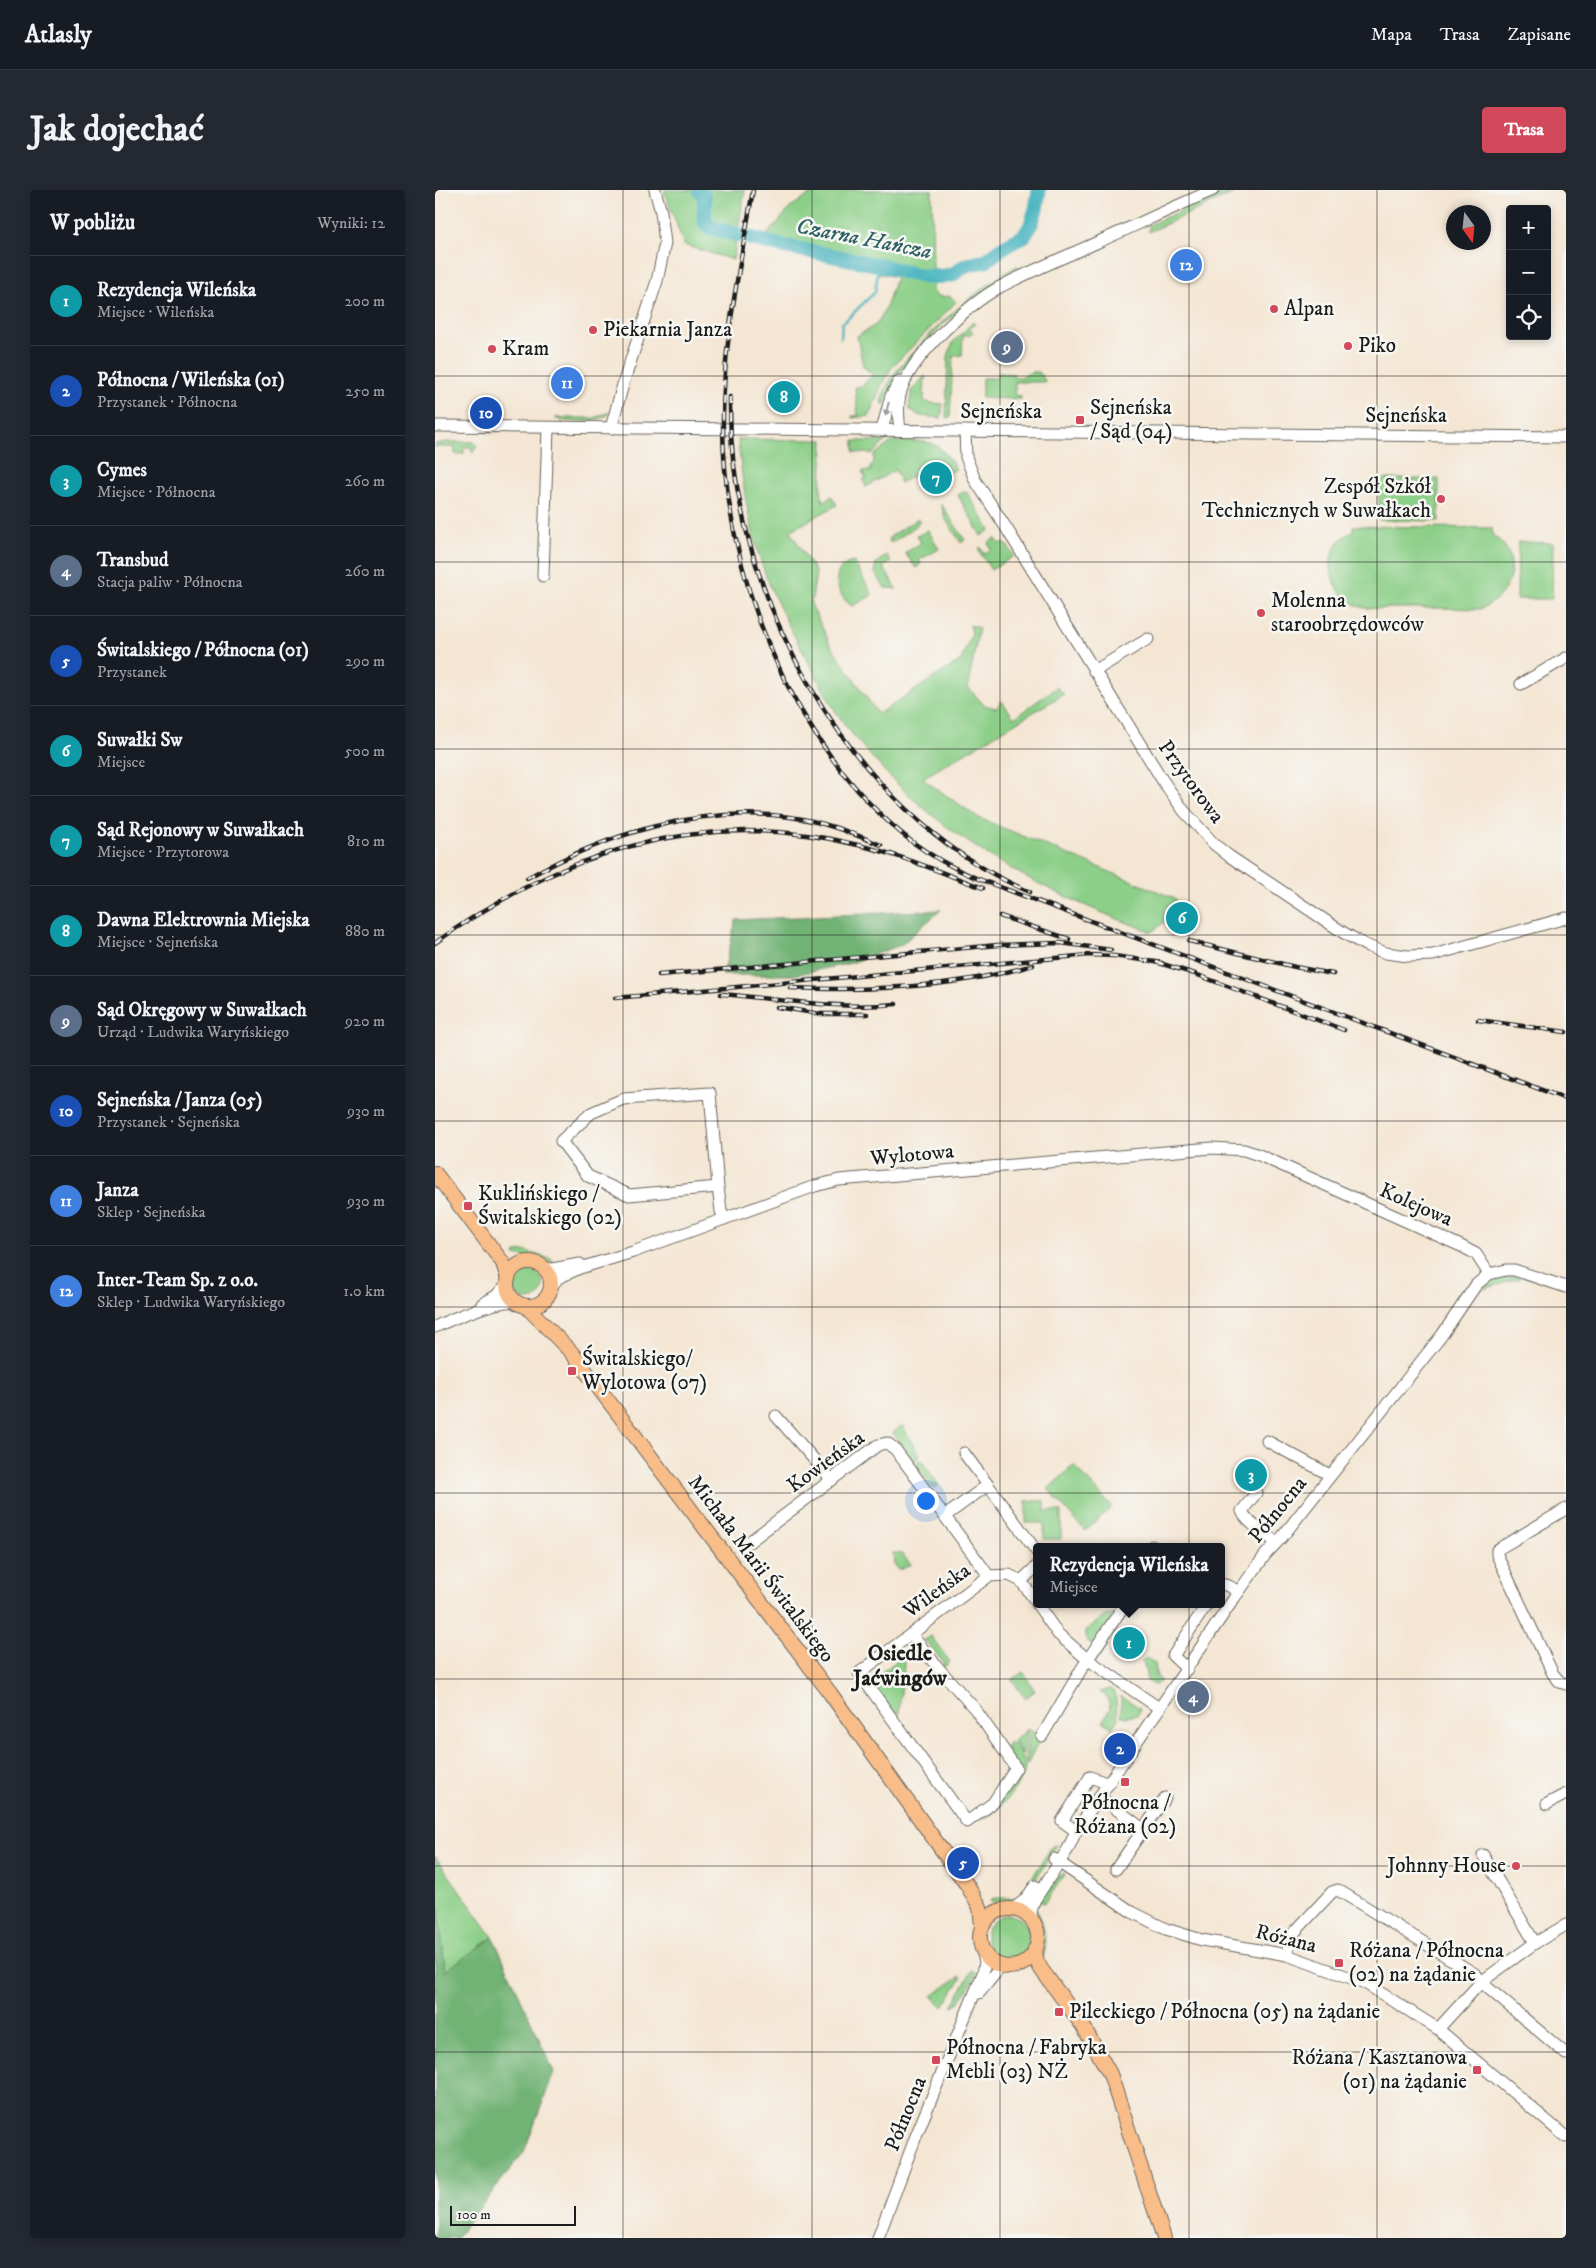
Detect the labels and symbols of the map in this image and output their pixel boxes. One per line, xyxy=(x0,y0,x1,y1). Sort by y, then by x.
north arrow xyxy=(1446,205,1491,250)
water label: Czarna Hańcza xyxy=(794,213,934,265)
pin: 12 xyxy=(1170,246,1202,284)
place label: Alpan xyxy=(1284,296,1334,322)
marker: Alpan xyxy=(1268,303,1280,315)
place label: Piekarnia Janza xyxy=(603,317,732,343)
marker: Piekarnia Janza xyxy=(587,324,599,336)
pin: 9 xyxy=(991,328,1023,366)
place label: Piko xyxy=(1358,333,1396,359)
place label: Kram xyxy=(502,336,549,362)
marker: Piko xyxy=(1342,340,1354,352)
marker: Kram xyxy=(486,343,498,355)
pin: 11 xyxy=(551,364,583,402)
pin: 8 xyxy=(768,378,800,416)
pin: 10 xyxy=(470,394,502,432)
place label: Sejneńska / Sąd (04) xyxy=(1090,395,1172,445)
street label: Sejneńska xyxy=(960,399,1042,425)
one-way arrow xyxy=(883,401,891,416)
street label: Sejneńska xyxy=(1365,403,1447,429)
marker: Sejneńska / Sąd (04) xyxy=(1074,414,1086,426)
pin: 7 xyxy=(920,459,952,497)
place label: Zespół Szkół Technicznych w Suwałkach xyxy=(1202,474,1432,524)
marker: Zespół Szkół Technicznych w Suwałkach xyxy=(1435,493,1447,505)
place label: Molenna staroobrzędowców xyxy=(1271,588,1425,638)
marker: Molenna staroobrzędowców xyxy=(1255,607,1267,619)
street label: Przytorowa xyxy=(1152,735,1230,829)
pin: 6 xyxy=(1166,899,1198,937)
street label: Wylotowa xyxy=(868,1138,955,1172)
street label: Kolejowa xyxy=(1375,1177,1457,1233)
place label: Kuklińskiego / Świtalskiego (02) xyxy=(478,1181,622,1231)
marker: Kuklińskiego / Świtalskiego (02) xyxy=(462,1200,474,1212)
place label: Świtalskiego/ Wylotowa (07) xyxy=(581,1344,707,1396)
marker: Świtalskiego/ Wylotowa (07) xyxy=(566,1365,578,1377)
street label: Kowieńska xyxy=(782,1425,870,1499)
pin: 3 xyxy=(1235,1456,1267,1494)
street label: Michała Marii Świtalskiego xyxy=(682,1469,842,1668)
street label: Północna xyxy=(1243,1471,1313,1549)
your location xyxy=(913,1488,939,1514)
street label: Wileńska xyxy=(897,1558,976,1625)
pin: 1 xyxy=(1113,1624,1145,1662)
district label: Osiedle Jaćwingów xyxy=(850,1640,948,1692)
pin: 4 xyxy=(1177,1678,1209,1716)
pin: 2 xyxy=(1104,1730,1136,1768)
marker: Północna / Różana (02) xyxy=(1119,1776,1131,1788)
place label: Północna / Różana (02) xyxy=(1074,1790,1176,1840)
pin: 5 xyxy=(947,1844,979,1882)
place label: Johnny House xyxy=(1385,1853,1506,1879)
marker: Johnny House xyxy=(1510,1860,1522,1872)
street label: Różana xyxy=(1253,1919,1319,1959)
place label: Różana / Północna (02) na żądanie xyxy=(1349,1938,1504,1988)
marker: Różana / Północna (02) na żądanie xyxy=(1333,1957,1345,1969)
place label: Pileckiego / Północna (05) na żądanie xyxy=(1069,1999,1380,2025)
marker: Pileckiego / Północna (05) na żądanie xyxy=(1053,2006,1065,2018)
place label: Północna / Fabryka Mebli (03) NŻ xyxy=(946,2035,1107,2085)
place label: Różana / Kasztanowa (01) na żądanie xyxy=(1291,2045,1467,2095)
marker: Północna / Fabryka Mebli (03) NŻ xyxy=(930,2054,942,2066)
marker: Różana / Kasztanowa (01) na żądanie xyxy=(1471,2064,1483,2076)
street label: Północna xyxy=(879,2073,933,2155)
scale bar xyxy=(450,2203,576,2226)

